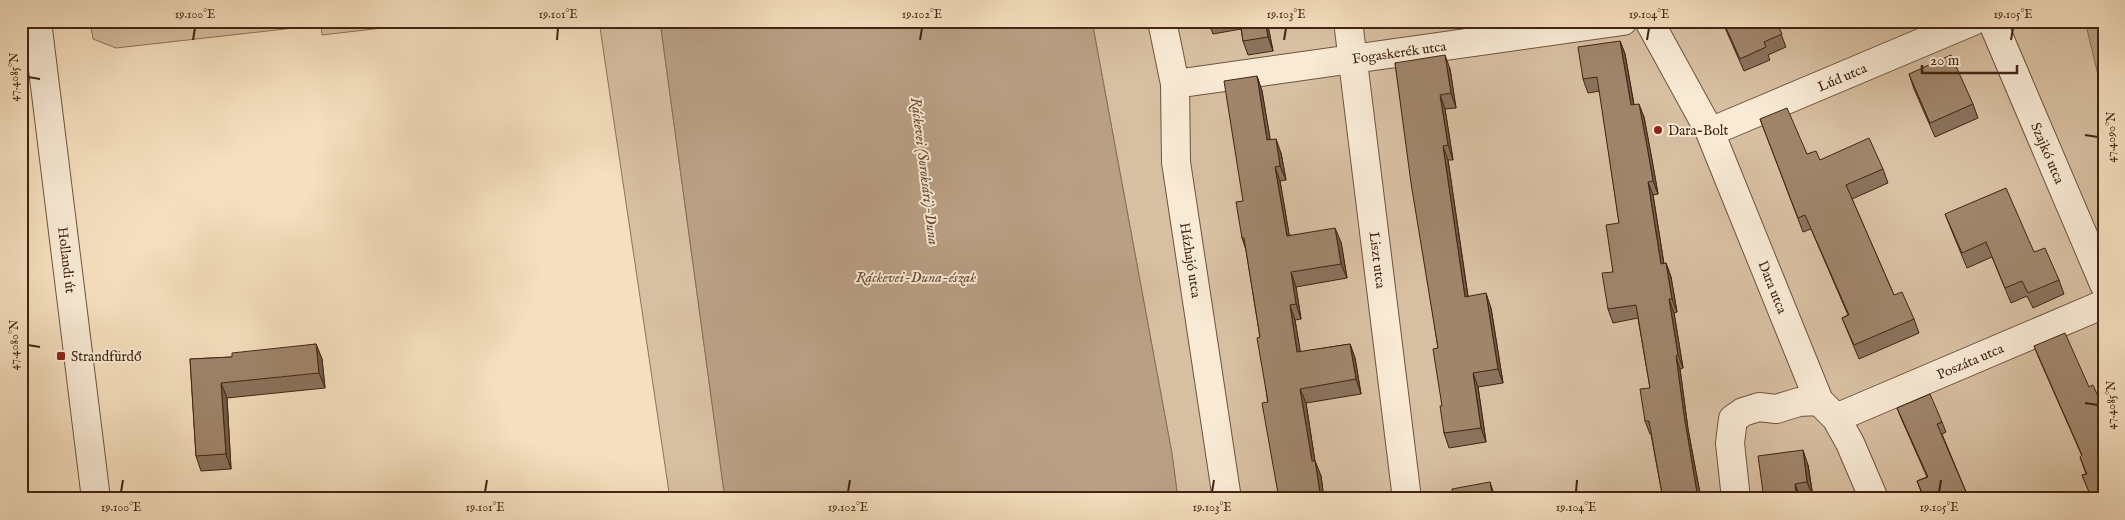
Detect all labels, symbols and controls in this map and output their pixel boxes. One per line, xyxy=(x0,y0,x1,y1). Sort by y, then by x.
text: 19.100°E xyxy=(175,7,215,22)
text: 19.101°E xyxy=(538,7,578,22)
text: 19.102°E xyxy=(902,7,942,22)
text: 19.103°E xyxy=(1266,7,1306,22)
text: 19.104°E xyxy=(1629,7,1669,22)
text: 19.105°E xyxy=(1993,7,2033,22)
street label: Fogaskerék utca xyxy=(1351,37,1448,69)
scale bar xyxy=(1922,42,2018,74)
text: 20 m xyxy=(1930,51,1960,70)
text: 47.4085°N xyxy=(7,52,22,101)
street label: Lúd utca xyxy=(1815,59,1871,96)
water label: Ráckevei (Soroksári)-Duna xyxy=(906,96,943,246)
text: 47.4090°N xyxy=(2104,111,2119,162)
street label: Szajkó utca xyxy=(2026,120,2068,188)
place label: Dara-Bolt xyxy=(1668,122,1729,140)
marker: Dara-Bolt xyxy=(1652,124,1664,136)
street label: Házhajó utca xyxy=(1175,221,1205,300)
street label: Hollandi út xyxy=(53,226,79,295)
street label: Liszt utca xyxy=(1365,231,1390,290)
street label: Dara utca xyxy=(1753,258,1791,317)
water label: Ráckevei-Duna-észak xyxy=(856,268,976,287)
text: 47.4080°N xyxy=(7,319,22,370)
street label: Poszáta utca xyxy=(1934,339,2007,384)
place label: Strandfürdő xyxy=(71,348,142,366)
marker: Strandfürdő xyxy=(55,350,67,362)
text: 47.4085°N xyxy=(2104,380,2119,429)
text: 19.100°E xyxy=(101,500,141,515)
text: 19.101°E xyxy=(465,500,505,515)
text: 19.102°E xyxy=(828,500,868,515)
text: 19.103°E xyxy=(1192,500,1232,515)
text: 19.104°E xyxy=(1556,500,1596,515)
text: 19.105°E xyxy=(1919,500,1959,515)

